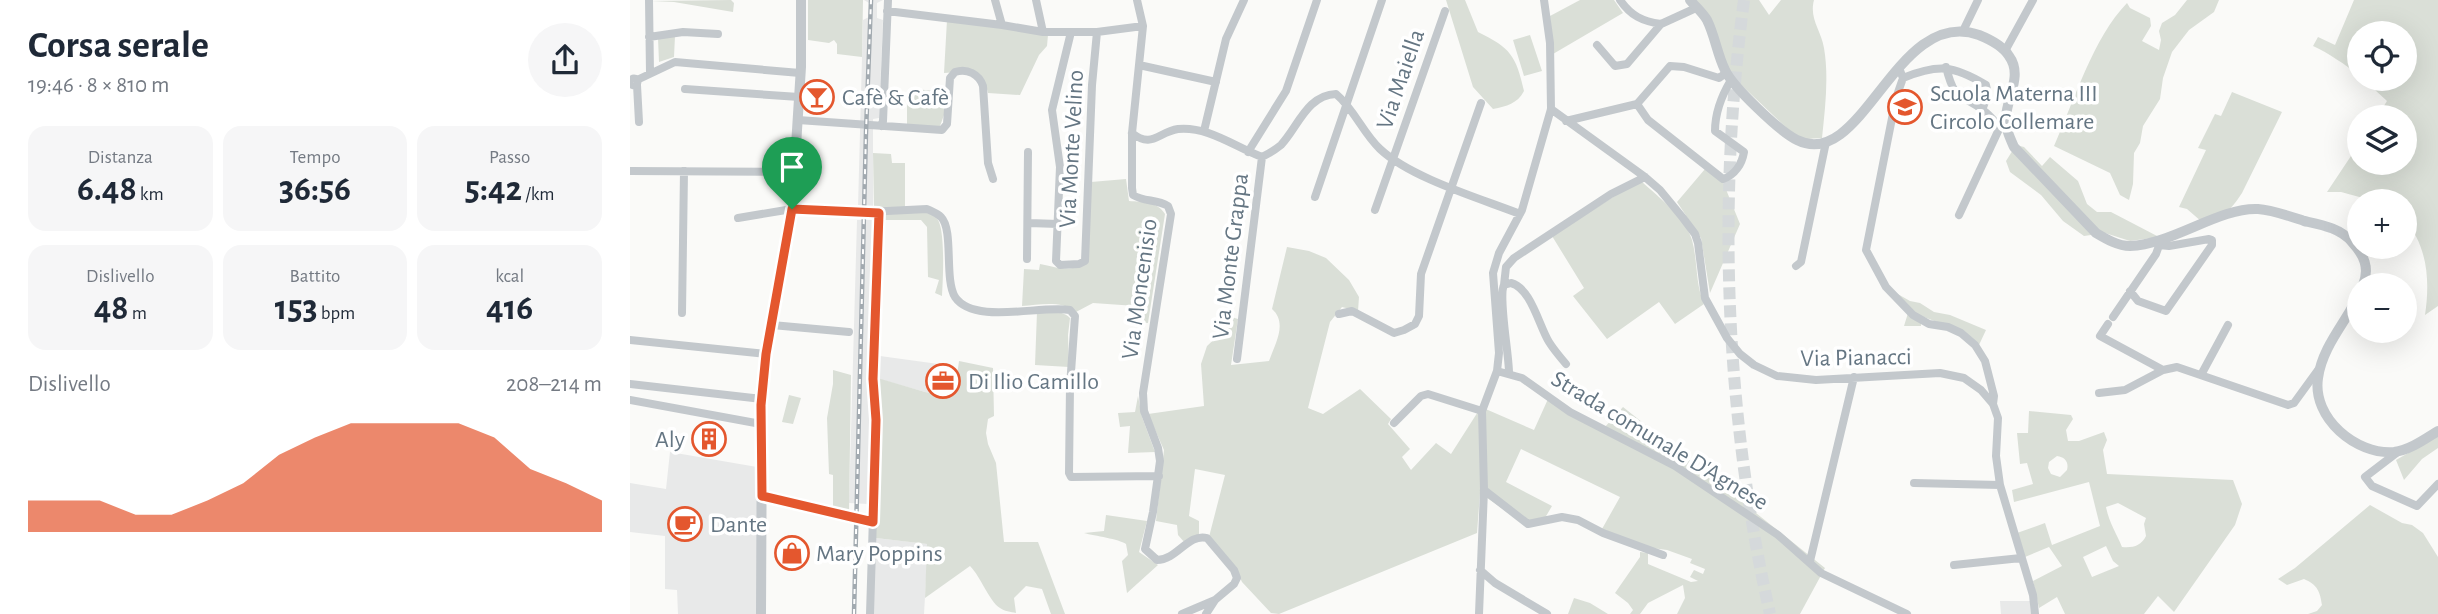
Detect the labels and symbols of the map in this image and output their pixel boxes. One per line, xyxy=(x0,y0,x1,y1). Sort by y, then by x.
street label: Via Maiella xyxy=(1373,26,1429,132)
street label: Via Monte Velino xyxy=(1056,69,1088,229)
bar icon: Cafè & Cafè xyxy=(798,78,836,116)
place label: Scuola Materna III Circolo Collemare xyxy=(1930,82,2098,134)
place label: Cafè & Cafè xyxy=(842,86,949,110)
school or university icon: Scuola Materna III Circolo Collemare xyxy=(1886,88,1924,126)
pin xyxy=(762,137,822,209)
street label: Via Monte Grappa xyxy=(1209,172,1253,341)
street label: Via Moncenisio xyxy=(1118,217,1162,361)
street label: Via Pianacci xyxy=(1800,345,1912,371)
office icon: Di Ilio Camillo xyxy=(924,362,962,400)
street label: Strada comunale D'Agnese xyxy=(1547,367,1772,515)
place label: Di Ilio Camillo xyxy=(968,370,1099,394)
building icon: Aly xyxy=(690,420,728,458)
place label: Aly xyxy=(655,428,685,452)
cafe icon: Dante xyxy=(666,505,704,543)
place label: Dante xyxy=(710,513,767,537)
shop icon: Mary Poppins xyxy=(773,534,811,572)
place label: Mary Poppins xyxy=(816,542,943,566)

